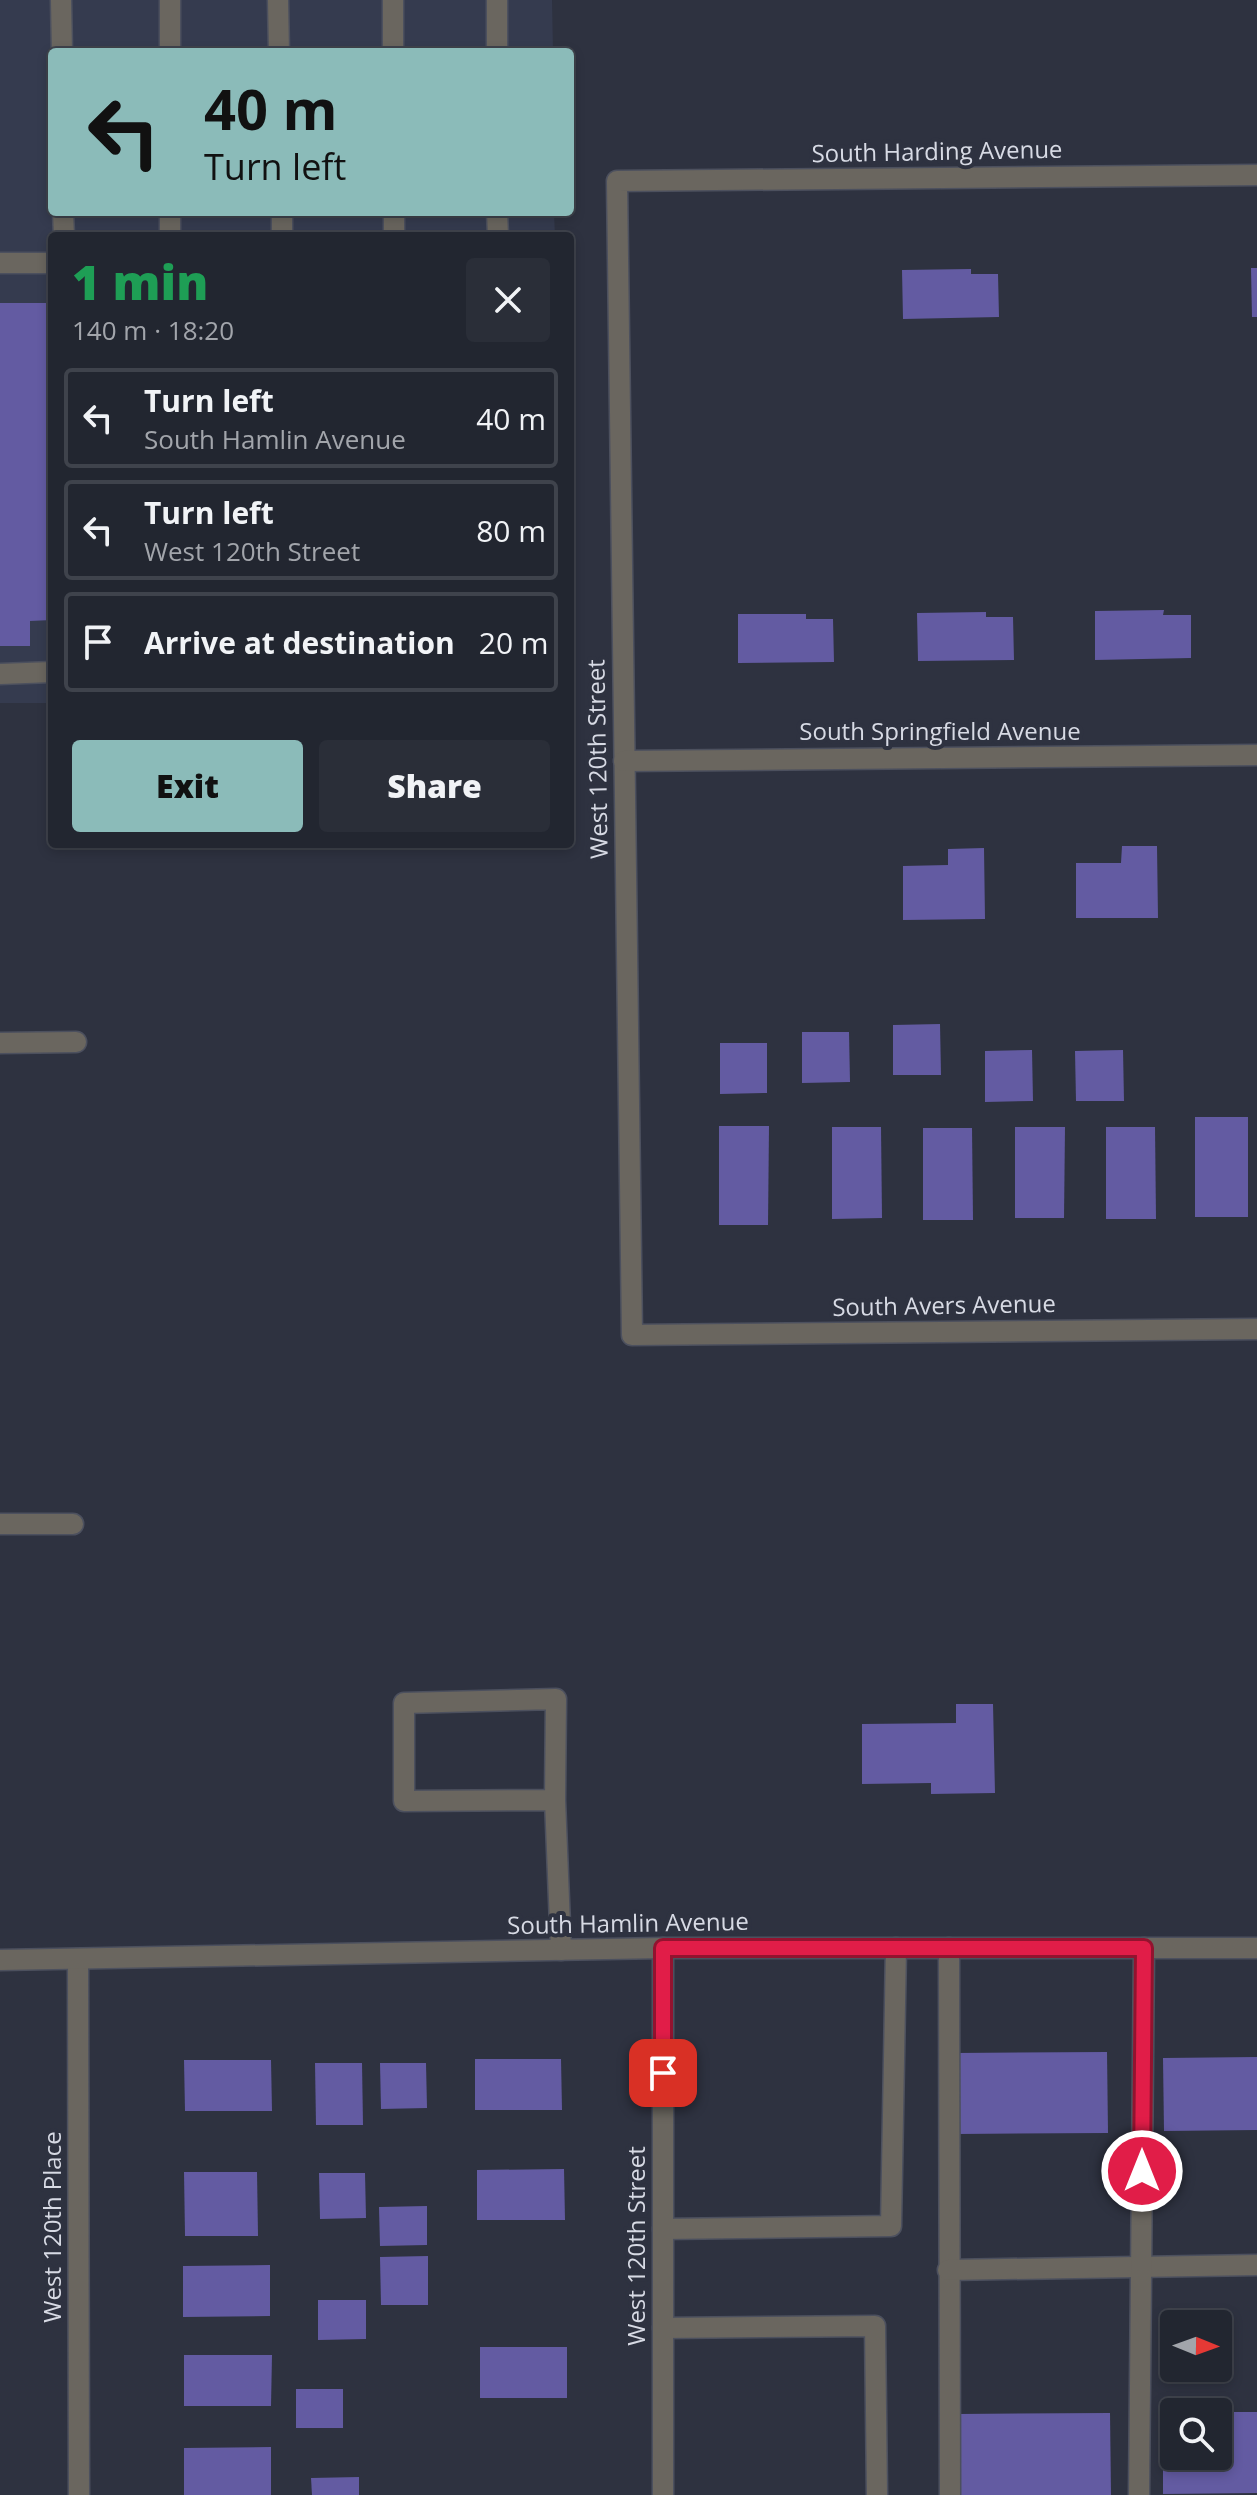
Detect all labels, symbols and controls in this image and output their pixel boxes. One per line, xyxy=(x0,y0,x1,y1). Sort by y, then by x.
text: 40 m xyxy=(204,70,338,146)
icon: left xyxy=(72,80,176,184)
street label: South Harding Avenue xyxy=(811,132,1063,169)
text: Turn left xyxy=(204,142,346,191)
text: 1 min xyxy=(72,249,208,314)
button: close xyxy=(466,258,550,342)
text: 140 m · 18:20 xyxy=(72,312,234,348)
text: Turn left xyxy=(144,380,274,421)
icon: left xyxy=(76,396,120,440)
text: 40 m xyxy=(476,398,546,439)
text: South Hamlin Avenue xyxy=(144,421,406,457)
text: Turn left xyxy=(144,492,274,533)
icon: left xyxy=(76,508,120,552)
text: 80 m xyxy=(476,510,546,551)
text: West 120th Street xyxy=(144,533,360,569)
icon: arrive xyxy=(76,620,120,664)
text: Arrive at destination xyxy=(144,622,455,663)
text: 20 m xyxy=(479,622,549,663)
street label: West 120th Street xyxy=(578,659,615,859)
street label: South Springfield Avenue xyxy=(799,714,1081,747)
button: Exit xyxy=(72,740,303,832)
button: Share xyxy=(319,740,550,832)
street label: South Avers Avenue xyxy=(832,1286,1056,1323)
street label: South Hamlin Avenue xyxy=(507,1904,749,1941)
pin xyxy=(629,2039,697,2107)
icon: arrive xyxy=(641,2051,685,2095)
position arrow xyxy=(1100,2129,1184,2213)
street label: West 120th Place xyxy=(35,2131,68,2323)
street label: West 120th Street xyxy=(619,2146,652,2346)
north arrow xyxy=(1160,2310,1232,2382)
map controls xyxy=(1160,2310,1232,2470)
button: search xyxy=(1160,2398,1232,2470)

